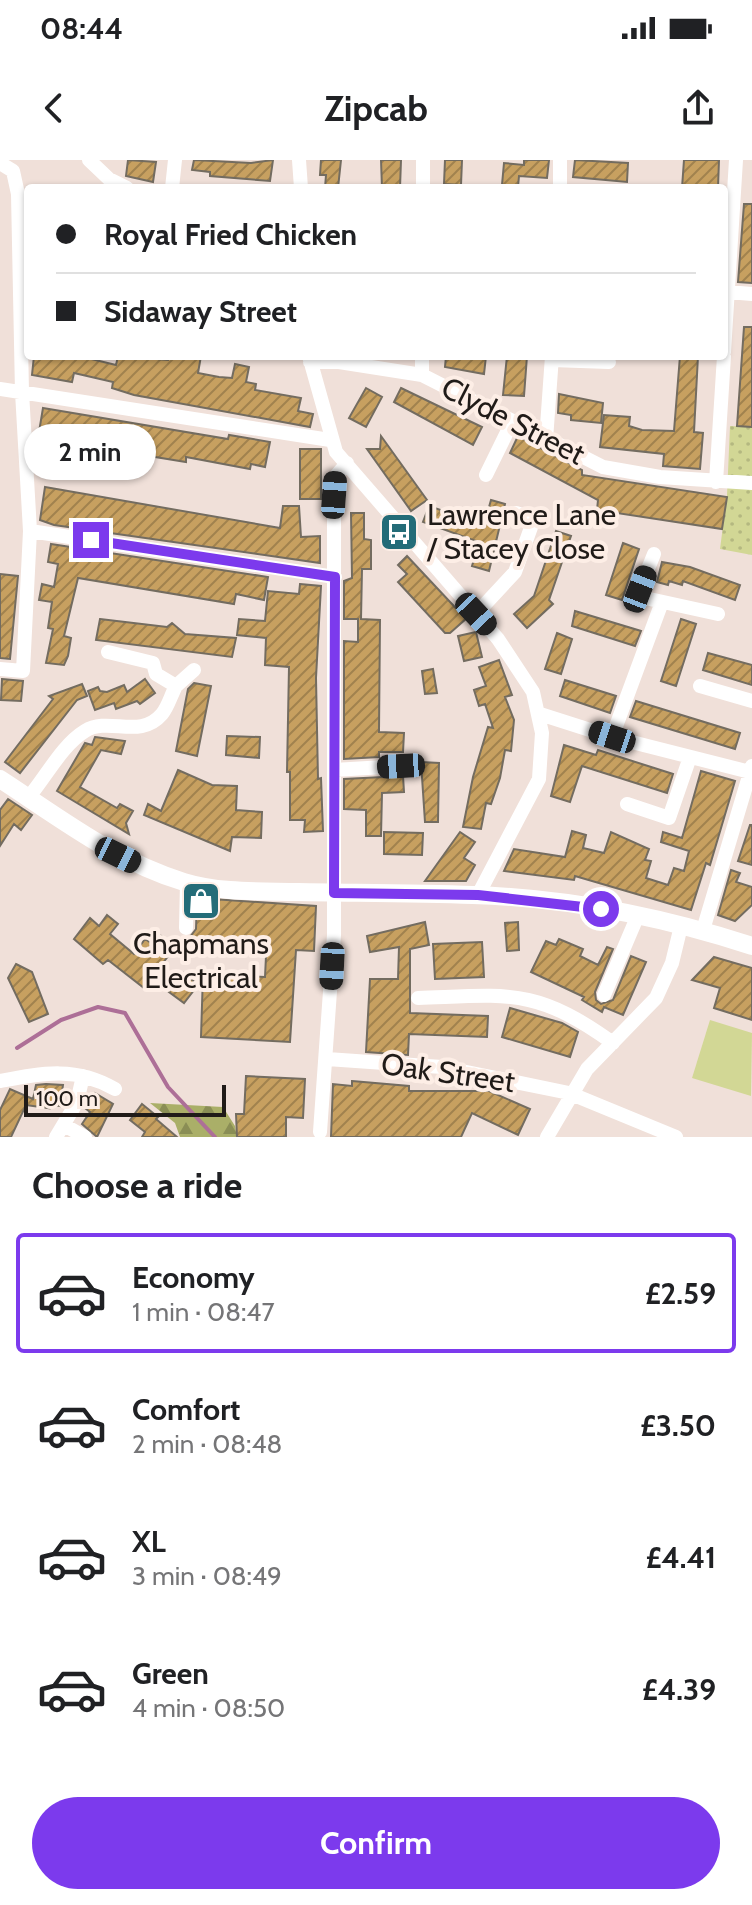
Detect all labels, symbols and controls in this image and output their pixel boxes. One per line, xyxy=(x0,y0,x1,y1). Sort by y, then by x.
text: 08:44 xyxy=(40,10,123,47)
icon: back xyxy=(32,86,76,130)
text: Zipcab xyxy=(324,86,428,130)
icon: share xyxy=(676,86,720,130)
text: Royal Fried Chicken xyxy=(104,216,357,253)
text: Sidaway Street xyxy=(104,293,297,330)
street label: Clyde Street xyxy=(435,369,591,472)
callout: 2 min xyxy=(25,424,157,480)
text: 2 min xyxy=(59,436,121,468)
car xyxy=(320,470,348,520)
place label: Lawrence Lane / Stacey Close xyxy=(426,496,616,567)
bus stop icon: Lawrence Lane / Stacey Close xyxy=(378,511,420,553)
route end xyxy=(73,522,109,558)
car xyxy=(620,562,660,616)
car xyxy=(451,588,501,640)
car xyxy=(585,718,639,756)
car xyxy=(376,753,426,779)
car xyxy=(91,834,145,876)
shop icon: Chapmans Electrical xyxy=(180,880,222,922)
route start xyxy=(583,891,619,927)
place label: Chapmans Electrical xyxy=(133,925,269,996)
car xyxy=(319,941,345,991)
street label: Oak Street xyxy=(379,1045,517,1100)
scale bar xyxy=(24,1081,226,1117)
text: 100 m xyxy=(36,1085,98,1112)
text: Choose a ride xyxy=(32,1163,242,1207)
icon: car xyxy=(36,1257,108,1329)
text: Economy xyxy=(132,1259,255,1296)
text: £2.59 xyxy=(645,1275,716,1312)
text: 1 min · 08:47 xyxy=(132,1296,274,1328)
icon: car xyxy=(36,1389,108,1461)
text: Comfort xyxy=(132,1391,240,1428)
text: £3.50 xyxy=(640,1407,716,1444)
text: 2 min · 08:48 xyxy=(132,1428,282,1460)
icon: car xyxy=(36,1521,108,1593)
text: XL xyxy=(132,1523,166,1560)
text: £4.41 xyxy=(646,1539,716,1576)
text: 3 min · 08:49 xyxy=(132,1560,282,1592)
icon: car xyxy=(36,1653,108,1725)
text: Green xyxy=(132,1655,209,1692)
text: £4.39 xyxy=(642,1671,716,1708)
text: 4 min · 08:50 xyxy=(132,1692,285,1724)
button: Confirm xyxy=(32,1797,720,1889)

